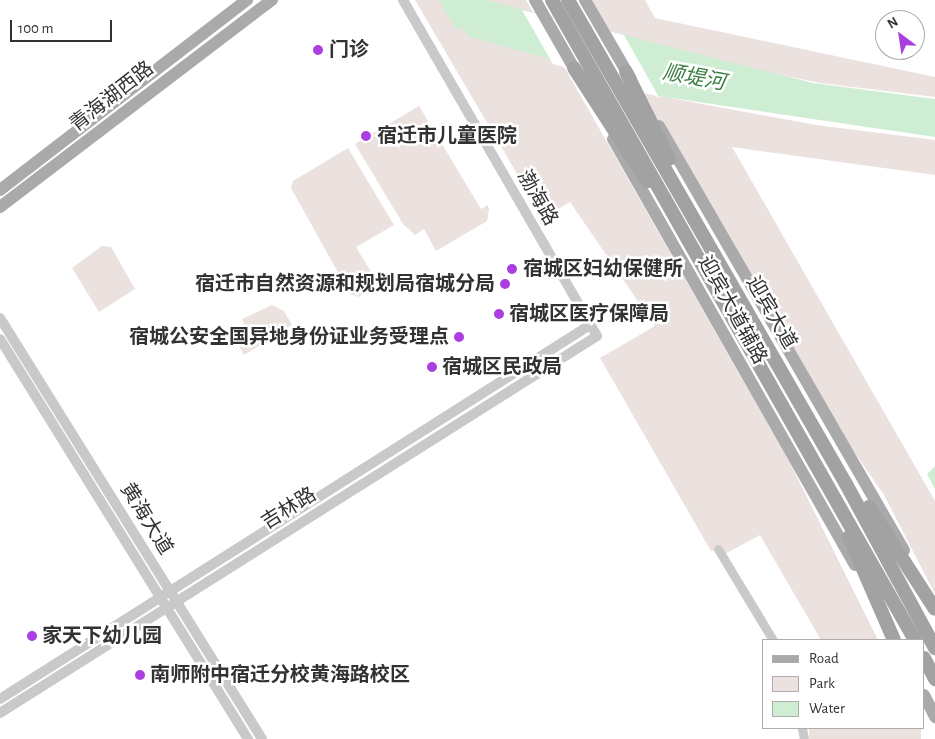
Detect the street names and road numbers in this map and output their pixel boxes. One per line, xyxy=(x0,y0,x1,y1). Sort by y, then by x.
street label: 青海湖西路 xyxy=(65,57,159,137)
street label: 渤海路 xyxy=(512,166,562,230)
street label: 迎宾大道辅路 xyxy=(692,252,772,368)
street label: 迎宾大道 xyxy=(741,272,801,354)
street label: 黄海大道 xyxy=(115,479,177,559)
street label: 吉林路 xyxy=(257,483,321,535)

